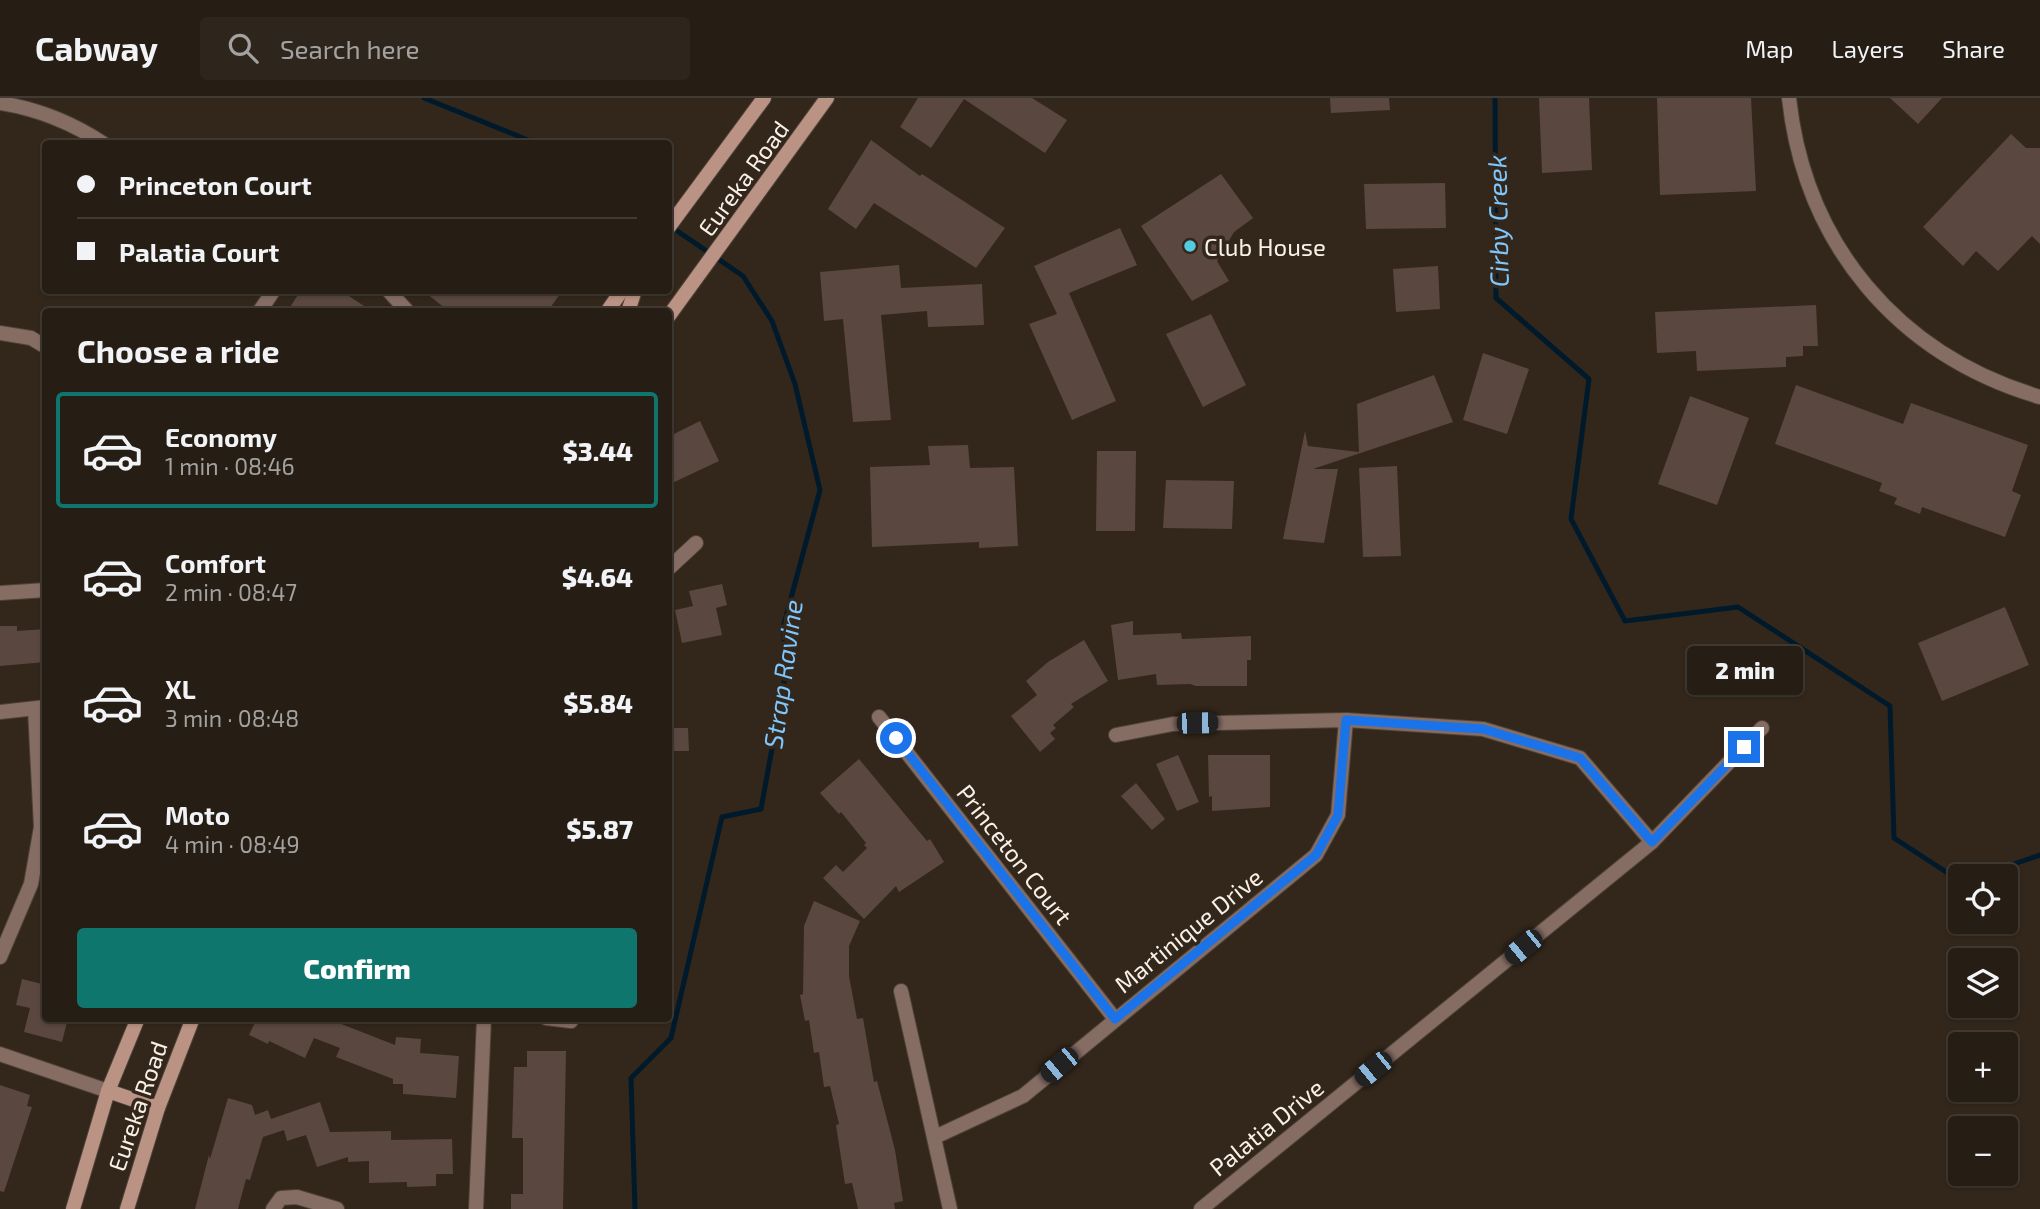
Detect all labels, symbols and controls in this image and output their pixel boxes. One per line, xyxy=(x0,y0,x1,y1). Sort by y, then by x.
search box xyxy=(200,17,690,80)
text: Cabway xyxy=(35,28,158,68)
icon: search xyxy=(224,29,262,67)
text: Search here xyxy=(280,33,420,64)
text: Map xyxy=(1745,34,1793,63)
text: Layers xyxy=(1831,34,1904,63)
text: Share xyxy=(1942,34,2005,63)
street label: Eureka Road xyxy=(691,115,795,241)
water label: Cirby Creek xyxy=(1480,155,1515,287)
text: Princeton Court xyxy=(119,169,312,200)
place label: Club House xyxy=(1204,232,1326,261)
text: Palatia Court xyxy=(119,236,279,267)
marker: Club House xyxy=(1182,238,1198,254)
text: Choose a ride xyxy=(77,331,280,369)
icon: car xyxy=(81,419,144,482)
text: Economy xyxy=(165,421,277,452)
text: $3.44 xyxy=(563,435,633,466)
text: 1 min · 08:46 xyxy=(165,452,295,480)
icon: car xyxy=(81,545,144,608)
text: Comfort xyxy=(165,547,266,578)
text: $4.64 xyxy=(562,561,633,592)
text: 2 min · 08:47 xyxy=(165,578,297,606)
water label: Strap Ravine xyxy=(756,598,808,750)
callout: 2 min xyxy=(1686,646,1802,694)
text: 2 min xyxy=(1715,656,1775,684)
icon: car xyxy=(81,671,144,734)
text: XL xyxy=(165,673,196,704)
text: $5.84 xyxy=(563,687,633,718)
text: 3 min · 08:48 xyxy=(165,704,299,732)
car xyxy=(1176,712,1219,734)
route start xyxy=(880,722,912,754)
route end xyxy=(1728,731,1760,763)
street label: Princeton Court xyxy=(951,778,1079,930)
icon: car xyxy=(81,797,144,860)
text: Moto xyxy=(165,799,230,830)
text: $5.87 xyxy=(566,813,633,844)
text: 4 min · 08:49 xyxy=(165,830,300,858)
street label: Martinique Drive xyxy=(1108,862,1268,998)
map controls xyxy=(1948,864,2018,1186)
button: locate xyxy=(1948,864,2018,934)
car xyxy=(1501,926,1546,968)
button: Confirm xyxy=(77,928,637,1008)
button: layers xyxy=(1948,948,2018,1018)
button: + xyxy=(1948,1032,2018,1102)
street label: Eureka Road xyxy=(101,1037,173,1175)
car xyxy=(1037,1043,1082,1087)
car xyxy=(1351,1048,1396,1090)
street label: Palatia Drive xyxy=(1203,1072,1329,1182)
button: − xyxy=(1948,1116,2018,1186)

